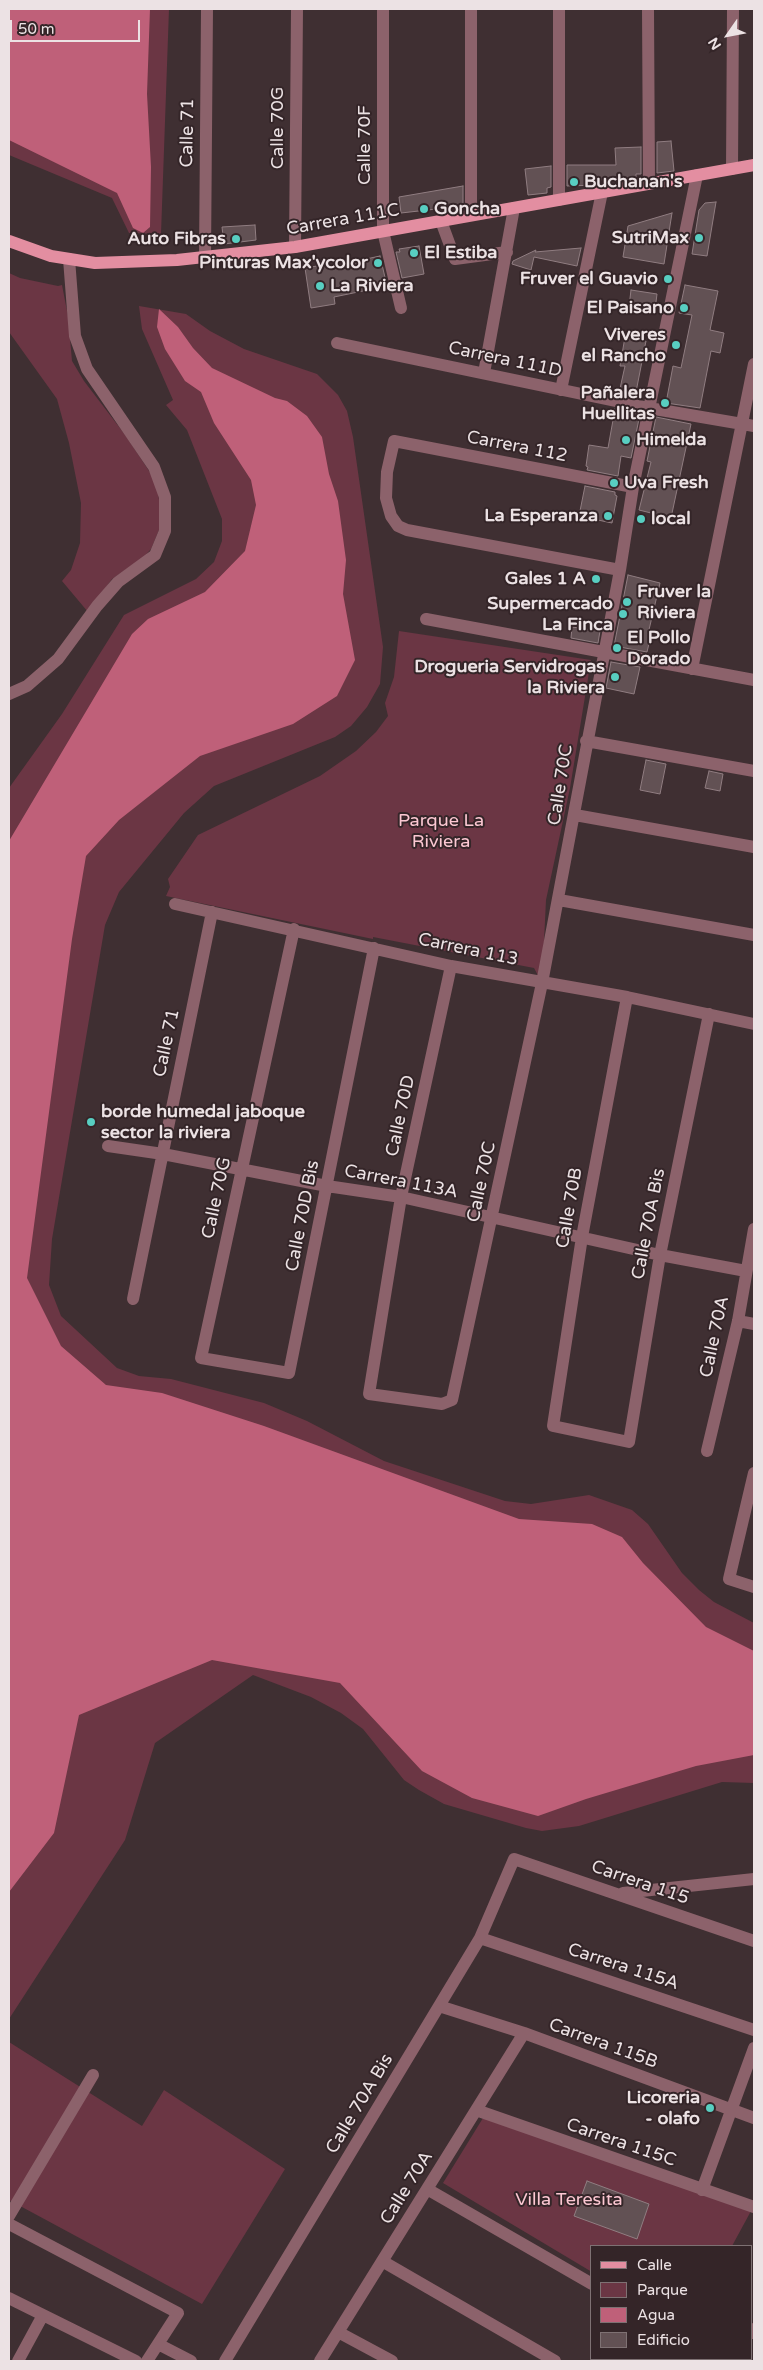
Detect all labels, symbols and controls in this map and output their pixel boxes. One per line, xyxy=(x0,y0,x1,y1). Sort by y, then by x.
scale bar xyxy=(12,10,142,42)
north arrow xyxy=(703,10,753,60)
text: 50 m xyxy=(18,20,55,38)
text: N xyxy=(705,34,725,53)
street label: Calle 70G xyxy=(267,87,289,169)
street label: Calle 71 xyxy=(177,98,199,168)
street label: Calle 70F xyxy=(354,105,376,185)
place label: Buchanan's xyxy=(584,171,683,193)
marker: Buchanan's xyxy=(568,176,580,188)
place label: Goncha xyxy=(434,198,500,220)
street label: Carrera 111C xyxy=(285,199,401,241)
marker: Goncha xyxy=(418,203,430,215)
place label: SutriMax xyxy=(612,227,689,249)
place label: Auto Fibras xyxy=(127,228,226,250)
marker: SutriMax xyxy=(693,232,705,244)
marker: Auto Fibras xyxy=(230,233,242,245)
place label: El Estiba xyxy=(424,242,497,264)
marker: El Estiba xyxy=(408,247,420,259)
place label: Pinturas Max'ycolor xyxy=(199,252,368,274)
marker: Pinturas Max'ycolor xyxy=(372,257,384,269)
place label: Fruver el Guavio xyxy=(520,268,658,290)
marker: Fruver el Guavio xyxy=(662,273,674,285)
place label: La Riviera xyxy=(330,275,414,297)
marker: La Riviera xyxy=(314,280,326,292)
place label: El Paisano xyxy=(586,297,674,319)
marker: El Paisano xyxy=(678,302,690,314)
place label: Viveres el Rancho xyxy=(581,324,666,366)
street label: Carrera 111D xyxy=(446,337,564,383)
marker: Viveres el Rancho xyxy=(670,339,682,351)
place label: Pañalera Huellitas xyxy=(580,382,655,424)
marker: Pañalera Huellitas xyxy=(659,397,671,409)
street label: Carrera 112 xyxy=(465,427,569,467)
place label: Himelda xyxy=(636,429,707,451)
marker: Himelda xyxy=(620,434,632,446)
place label: Uva Fresh xyxy=(624,472,709,494)
marker: Uva Fresh xyxy=(608,477,620,489)
place label: La Esperanza xyxy=(484,505,598,527)
place label: local xyxy=(651,508,691,530)
marker: La Esperanza xyxy=(602,510,614,522)
marker: local xyxy=(635,513,647,525)
place label: Gales 1 A xyxy=(505,568,586,590)
marker: Gales 1 A xyxy=(590,573,602,585)
place label: Fruver la Riviera xyxy=(637,581,711,624)
place label: Supermercado La Finca xyxy=(487,593,613,636)
marker: Fruver la Riviera xyxy=(621,596,633,608)
marker: Supermercado La Finca xyxy=(617,608,629,620)
place label: El Pollo Dorado xyxy=(627,627,690,670)
marker: El Pollo Dorado xyxy=(611,642,623,654)
place label: Drogueria Servidrogas la Riviera xyxy=(414,656,605,699)
marker: Drogueria Servidrogas la Riviera xyxy=(609,671,621,683)
street label: Calle 70C xyxy=(544,743,578,827)
park label: Parque La Riviera xyxy=(398,810,484,852)
street label: Carrera 113 xyxy=(416,929,520,971)
street label: Calle 71 xyxy=(149,1007,185,1079)
street label: Calle 70D xyxy=(382,1073,420,1159)
place label: borde humedal jaboque sector la riviera xyxy=(101,1101,305,1144)
marker: borde humedal jaboque sector la riviera xyxy=(85,1116,97,1128)
street label: Calle 70C xyxy=(463,1140,501,1224)
street label: Calle 70G xyxy=(198,1155,236,1241)
street label: Calle 70D Bis xyxy=(282,1159,324,1273)
street label: Carrera 113A xyxy=(342,1160,460,1204)
street label: Calle 70B xyxy=(552,1166,588,1250)
street label: Calle 70A Bis xyxy=(628,1167,670,1281)
street label: Calle 70A xyxy=(696,1294,734,1380)
street label: Carrera 115 xyxy=(588,1856,692,1910)
street label: Carrera 115A xyxy=(565,1939,681,1995)
street label: Carrera 115B xyxy=(546,2014,660,2074)
street label: Calle 70A Bis xyxy=(322,2050,398,2158)
place label: Licoreria - olafo xyxy=(626,2087,700,2130)
marker: Licoreria - olafo xyxy=(704,2102,716,2114)
street label: Carrera 115C xyxy=(563,2114,679,2172)
street label: Calle 70A xyxy=(376,2147,438,2229)
park label: Villa Teresita xyxy=(515,2189,623,2211)
legend xyxy=(590,2245,753,2360)
text: Calle xyxy=(637,2256,672,2274)
text: Parque xyxy=(637,2281,688,2299)
text: Agua xyxy=(637,2306,675,2324)
text: Edificio xyxy=(637,2331,690,2349)

